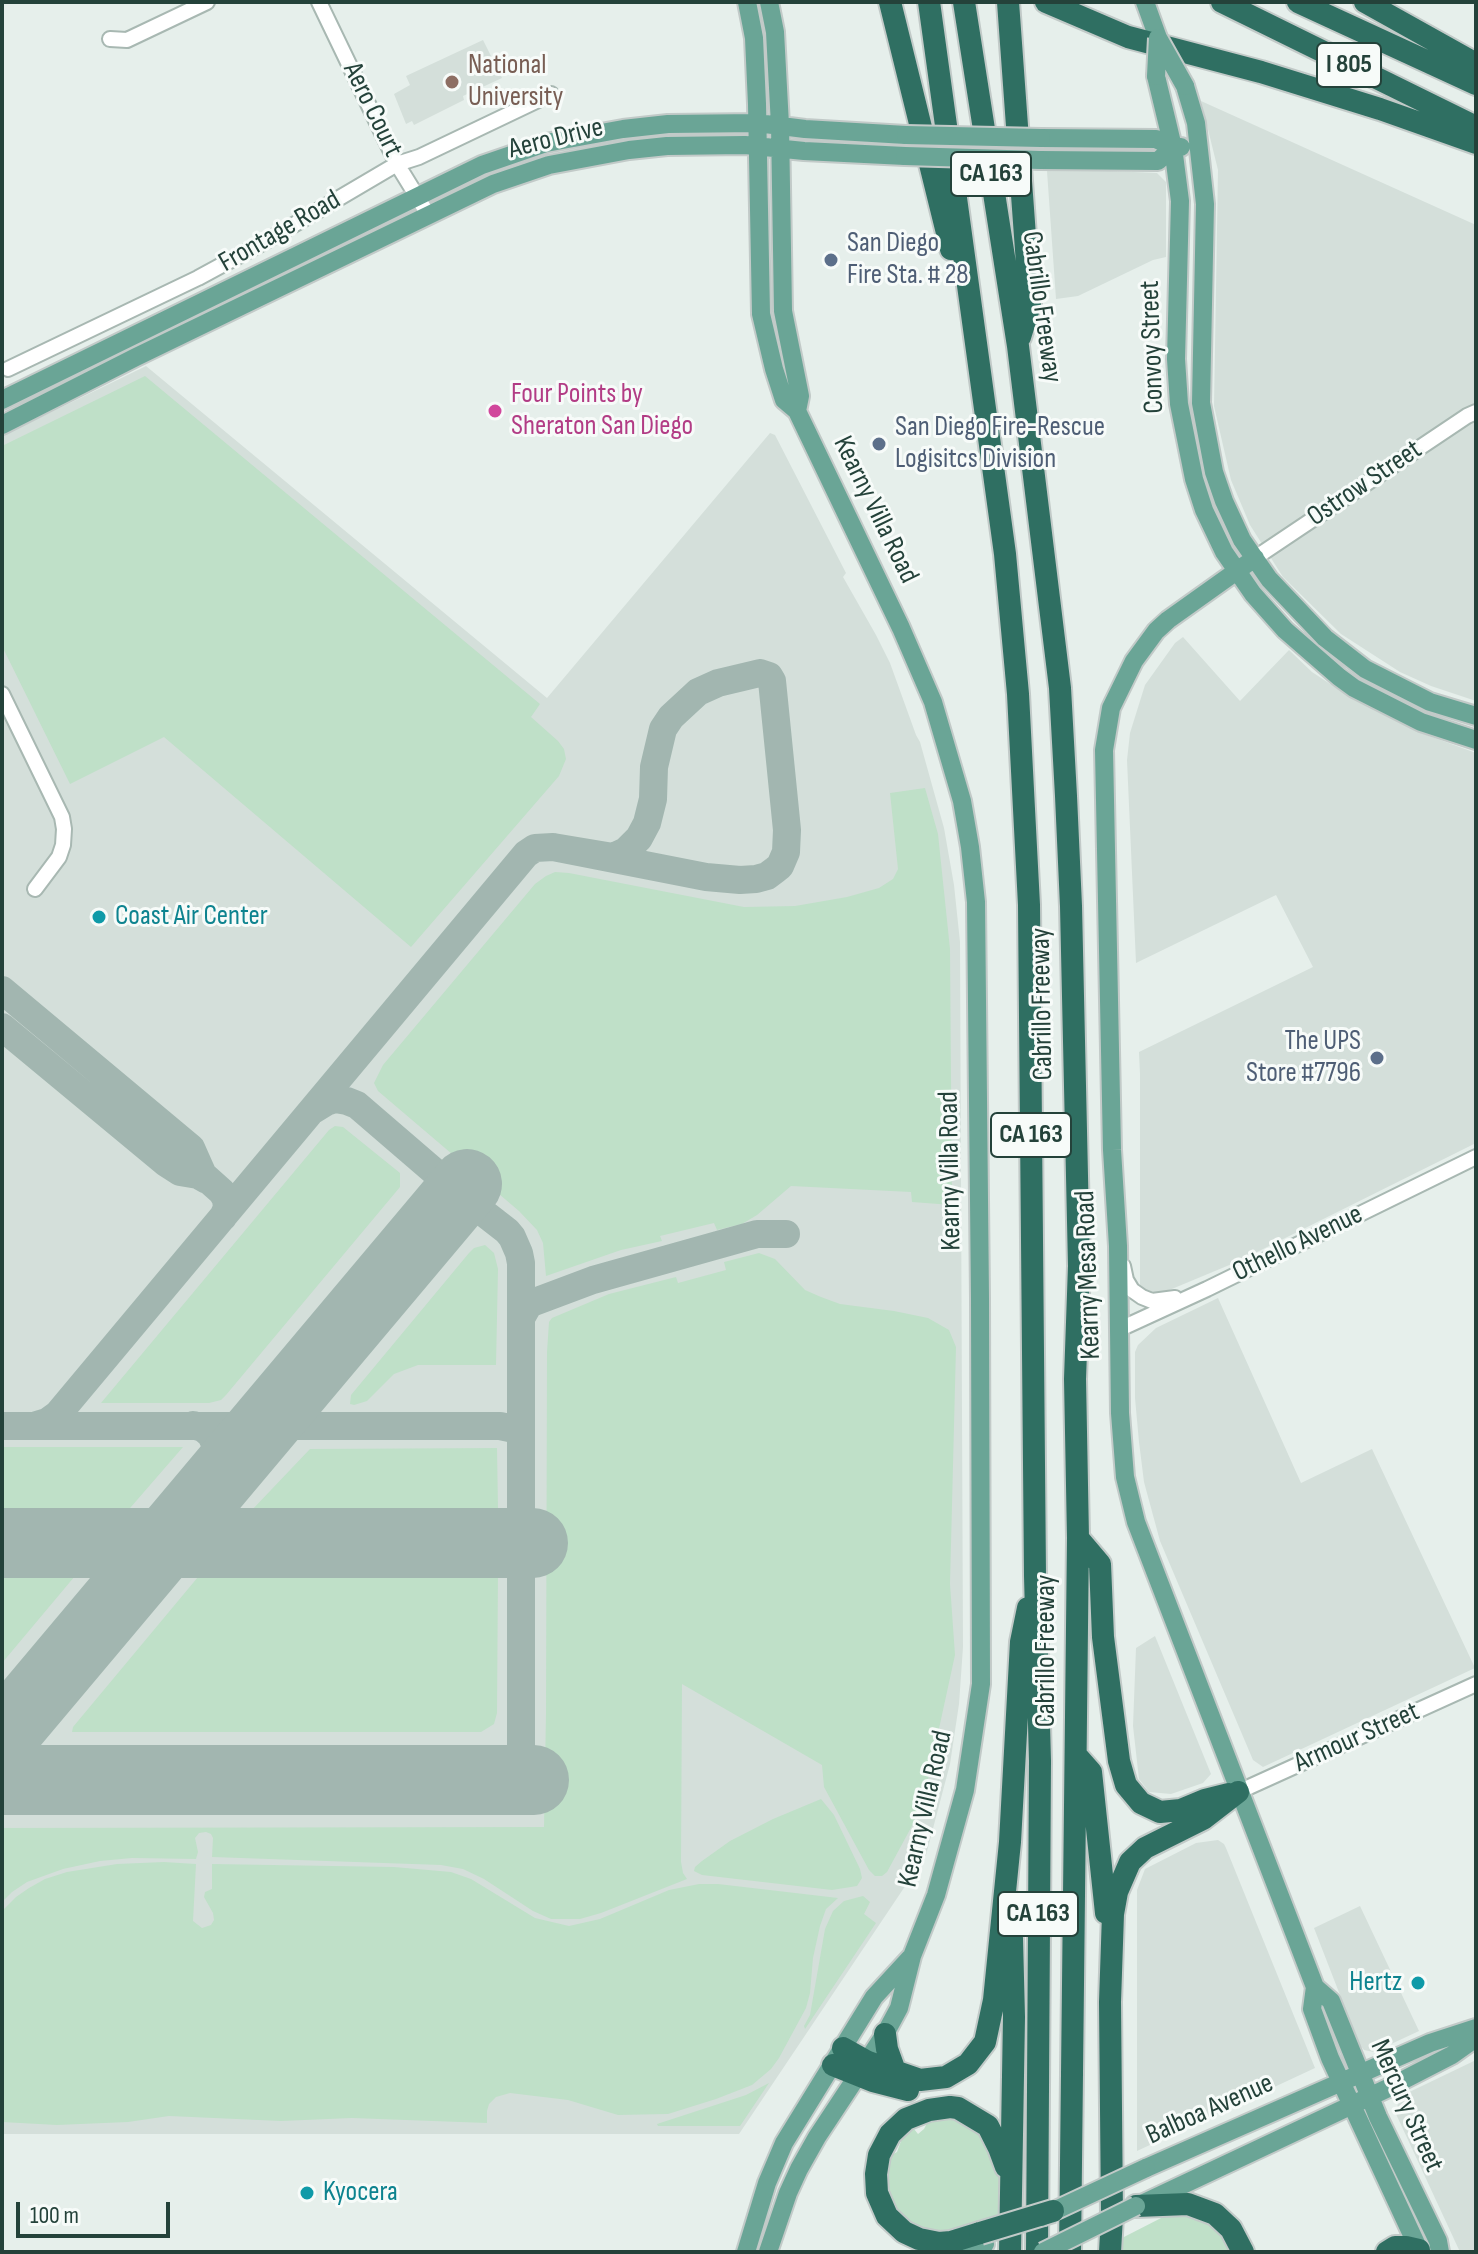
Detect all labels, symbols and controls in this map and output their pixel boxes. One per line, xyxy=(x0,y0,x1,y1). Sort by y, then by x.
road number: I 805 xyxy=(1317,43,1381,87)
place label: National University xyxy=(468,49,563,115)
street label: Aero Court xyxy=(335,57,409,163)
marker: National University xyxy=(443,73,461,91)
street label: Aero Drive xyxy=(505,111,607,167)
road number: CA 163 xyxy=(951,152,1031,196)
street label: Frontage Road xyxy=(213,184,347,280)
place label: San Diego Fire Sta. # 28 xyxy=(847,227,968,293)
street label: Cabrillo Freeway xyxy=(1014,229,1068,385)
marker: San Diego Fire Sta. # 28 xyxy=(822,251,840,269)
street label: Convoy Street xyxy=(1134,280,1172,414)
place label: Four Points by Sheraton San Diego xyxy=(511,378,693,444)
marker: Four Points by Sheraton San Diego xyxy=(486,402,504,420)
place label: San Diego Fire-Rescue Logisitcs Division xyxy=(895,411,1105,477)
street label: Kearny Villa Road xyxy=(825,431,925,589)
street label: Ostrow Street xyxy=(1301,434,1429,534)
marker: San Diego Fire-Rescue Logisitcs Division xyxy=(870,435,888,453)
place label: Coast Air Center xyxy=(115,900,268,934)
marker: Coast Air Center xyxy=(90,908,108,926)
street label: Cabrillo Freeway xyxy=(1025,927,1061,1081)
place label: The UPS Store #7796 xyxy=(1246,1025,1361,1091)
marker: The UPS Store #7796 xyxy=(1368,1049,1386,1067)
street label: Kearny Villa Road xyxy=(933,1091,969,1251)
road number: CA 163 xyxy=(991,1113,1071,1157)
street label: Kearny Mesa Road xyxy=(1069,1190,1109,1360)
street label: Othello Avenue xyxy=(1227,1198,1369,1290)
street label: Cabrillo Freeway xyxy=(1030,1575,1064,1727)
street label: Armour Street xyxy=(1289,1696,1425,1780)
street label: Kearny Villa Road xyxy=(892,1728,960,1890)
road number: CA 163 xyxy=(998,1892,1078,1936)
place label: Hertz xyxy=(1349,1966,1402,2000)
marker: Hertz xyxy=(1409,1974,1427,1992)
street label: Mercury Street xyxy=(1362,2035,1450,2177)
street label: Balboa Avenue xyxy=(1141,2067,1279,2153)
place label: Kyocera xyxy=(323,2176,398,2210)
marker: Kyocera xyxy=(298,2184,316,2202)
scale bar xyxy=(20,2186,174,2236)
text: 100 m xyxy=(30,2201,79,2230)

